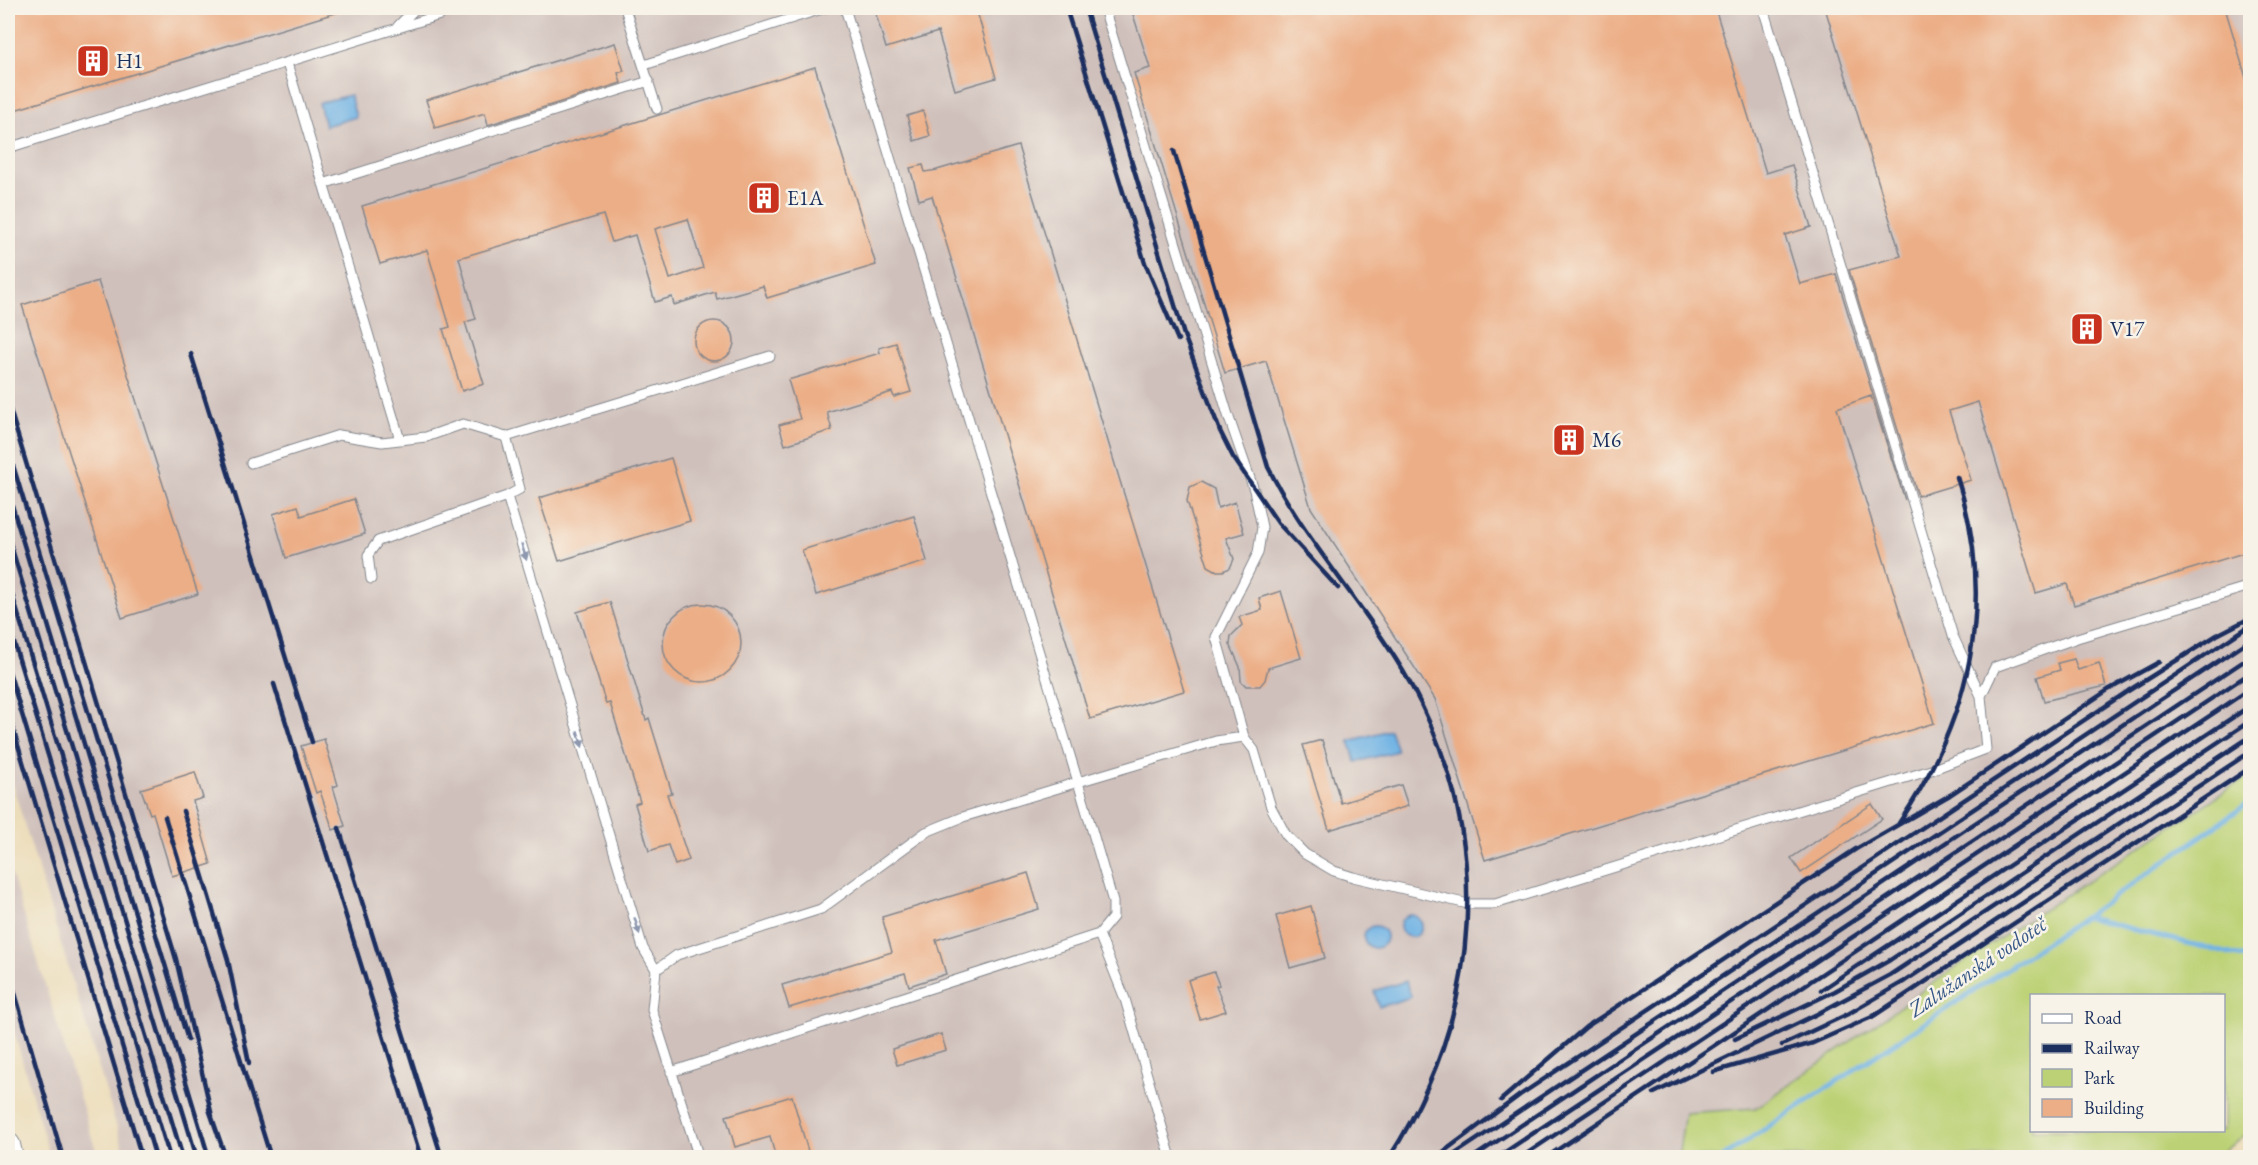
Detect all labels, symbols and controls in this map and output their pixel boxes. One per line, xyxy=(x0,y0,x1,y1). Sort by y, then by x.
building icon: H1 xyxy=(75,43,111,79)
place label: H1 xyxy=(116,47,143,74)
building icon: E1A xyxy=(746,180,782,216)
place label: E1A xyxy=(787,184,824,211)
building icon: V17 xyxy=(2069,311,2105,347)
place label: V17 xyxy=(2110,315,2145,342)
building icon: M6 xyxy=(1551,422,1587,458)
place label: M6 xyxy=(1592,426,1621,453)
one-way arrow xyxy=(520,543,529,561)
one-way arrow xyxy=(576,730,585,748)
water label: Zalužanská vodoteč xyxy=(1901,908,2054,1024)
one-way arrow xyxy=(633,917,642,935)
legend xyxy=(2030,994,2225,1132)
text: Road xyxy=(2084,1006,2123,1029)
text: Railway xyxy=(2084,1036,2140,1059)
text: Park xyxy=(2084,1066,2115,1089)
text: Building xyxy=(2084,1096,2144,1119)

